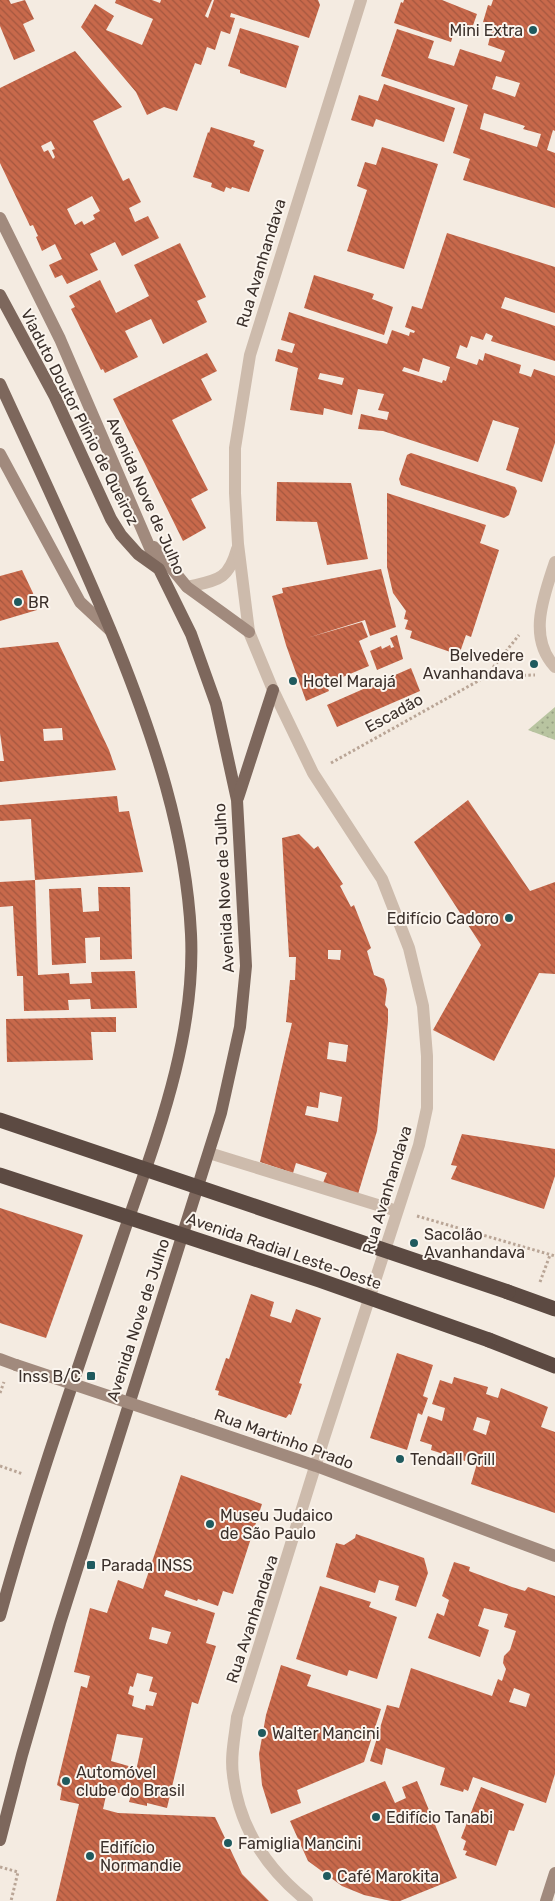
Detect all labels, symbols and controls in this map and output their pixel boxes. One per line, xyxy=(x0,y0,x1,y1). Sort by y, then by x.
place label: Mini Extra xyxy=(450,21,523,40)
marker: Mini Extra xyxy=(527,24,539,36)
street label: Rua Avanhandava xyxy=(232,196,290,330)
street label: Viaduto Doutor Plínio de Queiroz xyxy=(17,306,143,528)
street label: Avenida Nove de Julho xyxy=(103,414,189,578)
place label: BR xyxy=(28,593,49,612)
marker: BR xyxy=(12,596,24,608)
place label: Belvedere Avanhandava xyxy=(423,646,524,683)
marker: Belvedere Avanhandava xyxy=(528,658,540,670)
place label: Hotel Marajá xyxy=(303,672,396,691)
marker: Hotel Marajá xyxy=(287,675,299,687)
street label: Escadão xyxy=(362,689,426,737)
street label: Avenida Nove de Julho xyxy=(210,803,238,973)
place label: Edifício Cadoro xyxy=(387,909,499,928)
marker: Edifício Cadoro xyxy=(503,912,515,924)
street label: Rua Avanhandava xyxy=(358,1123,416,1257)
street label: Avenida Radial Leste-Oeste xyxy=(184,1209,384,1293)
place label: Sacolão Avanhandava xyxy=(424,1225,525,1262)
street label: Avenida Nove de Julho xyxy=(103,1236,173,1404)
marker: Sacolão Avanhandava xyxy=(408,1237,420,1249)
place label: Inss B/C xyxy=(18,1367,81,1386)
marker: Inss B/C xyxy=(85,1370,97,1382)
street label: Rua Martinho Prado xyxy=(212,1405,356,1473)
place label: Tendall Grill xyxy=(410,1450,495,1469)
marker: Tendall Grill xyxy=(394,1453,406,1465)
place label: Museu Judaico de São Paulo xyxy=(220,1506,333,1543)
marker: Museu Judaico de São Paulo xyxy=(204,1518,216,1530)
street label: Rua Avanhandava xyxy=(222,1553,282,1685)
place label: Parada INSS xyxy=(101,1556,192,1575)
marker: Parada INSS xyxy=(85,1559,97,1571)
place label: Walter Mancini xyxy=(272,1724,380,1743)
marker: Walter Mancini xyxy=(256,1727,268,1739)
place label: Automóvel clube do Brasil xyxy=(76,1763,185,1800)
marker: Automóvel clube do Brasil xyxy=(60,1775,72,1787)
place label: Edifício Tanabi xyxy=(386,1808,493,1827)
marker: Edifício Tanabi xyxy=(370,1811,382,1823)
place label: Famiglia Mancini xyxy=(238,1834,361,1853)
marker: Famiglia Mancini xyxy=(222,1837,234,1849)
place label: Edifício Normandie xyxy=(100,1838,182,1875)
marker: Edifício Normandie xyxy=(84,1850,96,1862)
place label: Café Marokita xyxy=(337,1867,439,1886)
marker: Café Marokita xyxy=(321,1870,333,1882)

